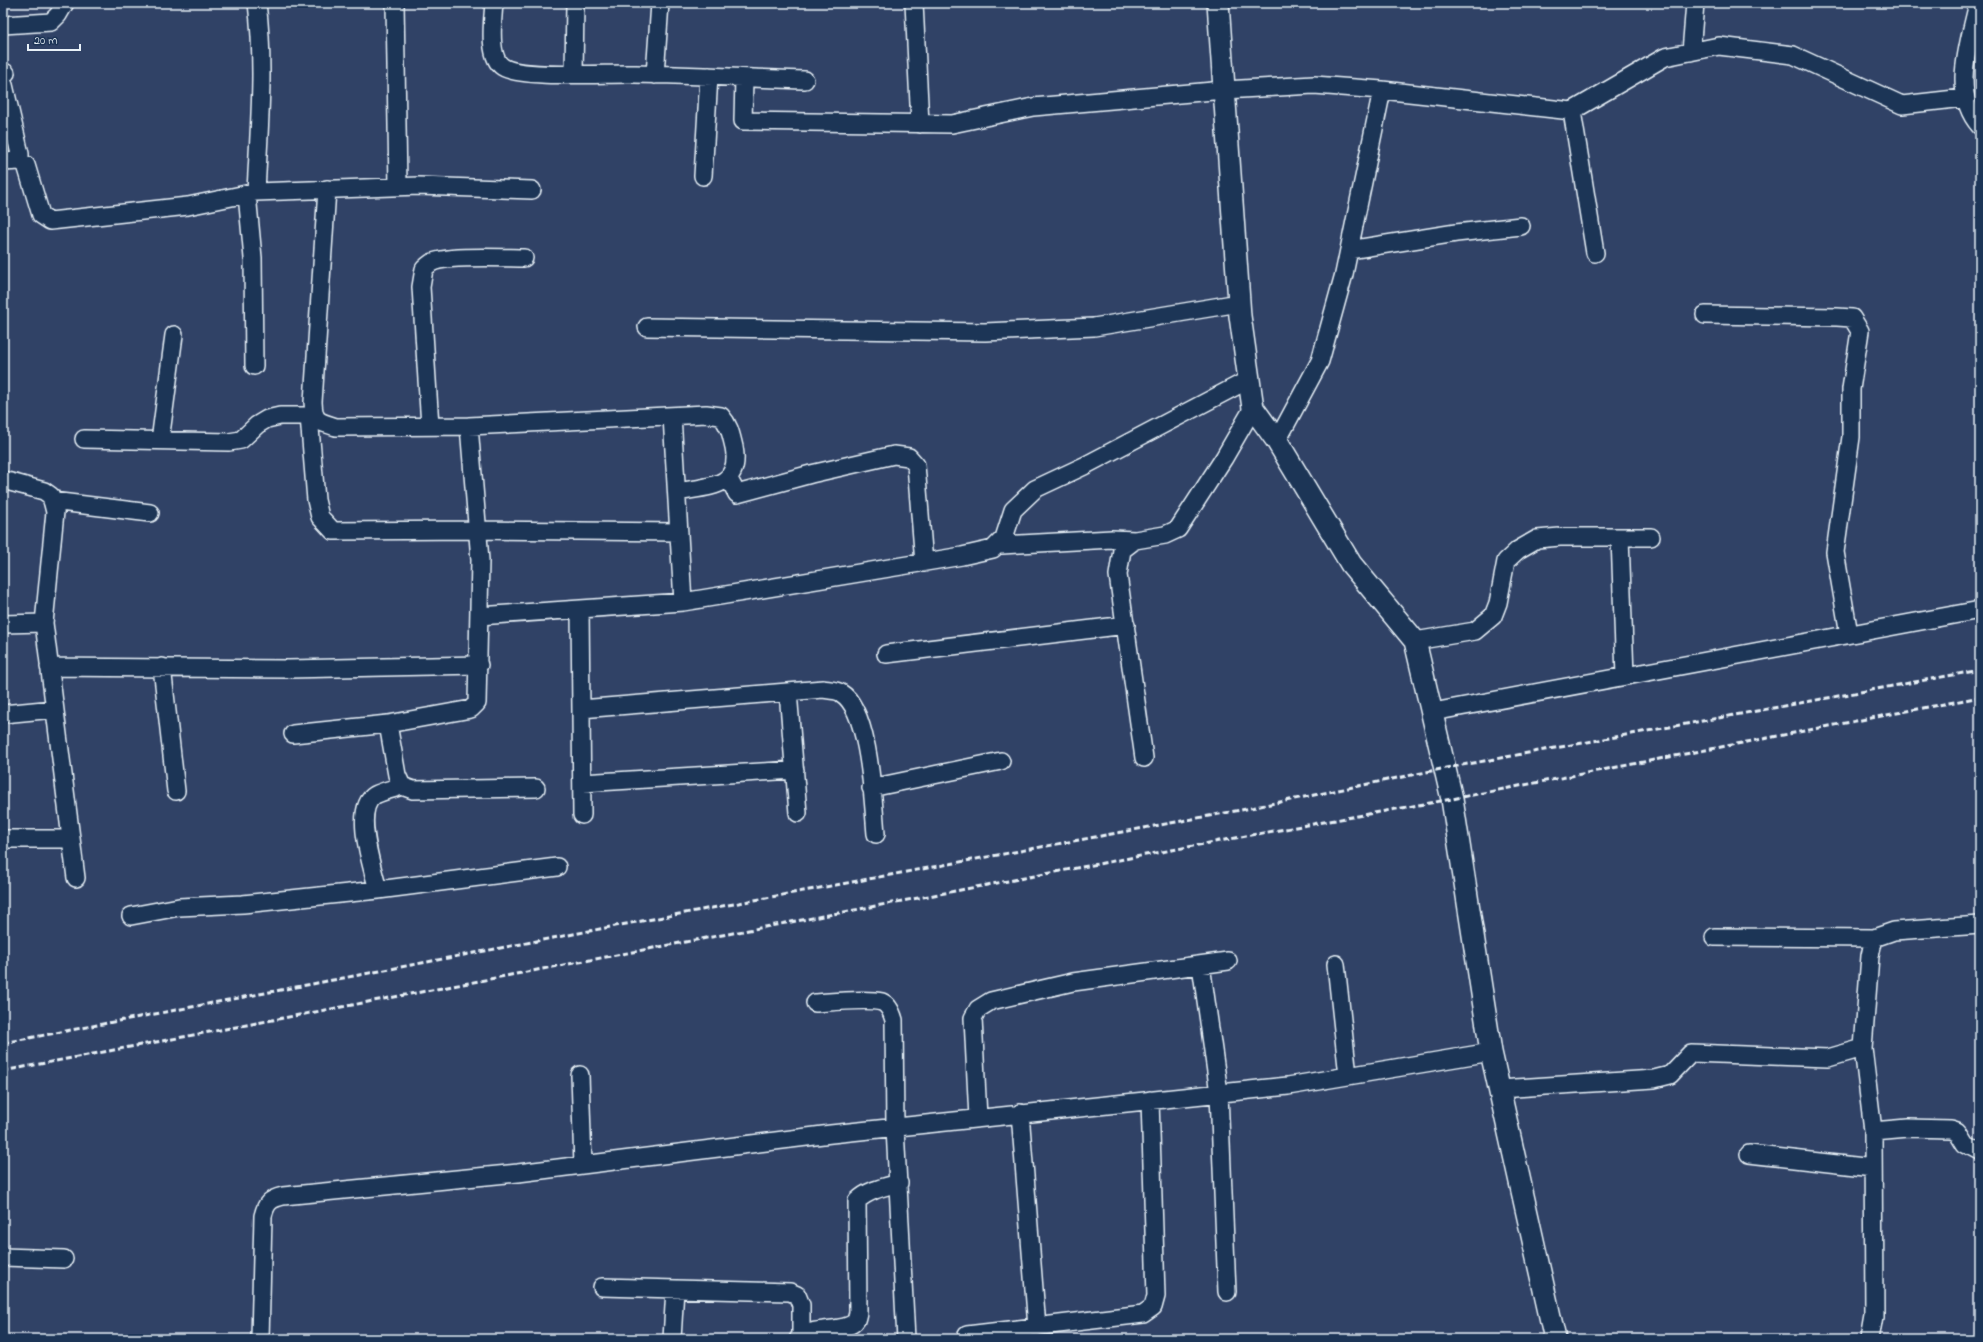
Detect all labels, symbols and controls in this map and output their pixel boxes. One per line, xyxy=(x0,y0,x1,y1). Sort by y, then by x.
scale bar xyxy=(28,26,80,52)
text: 20 m xyxy=(34,32,57,50)

